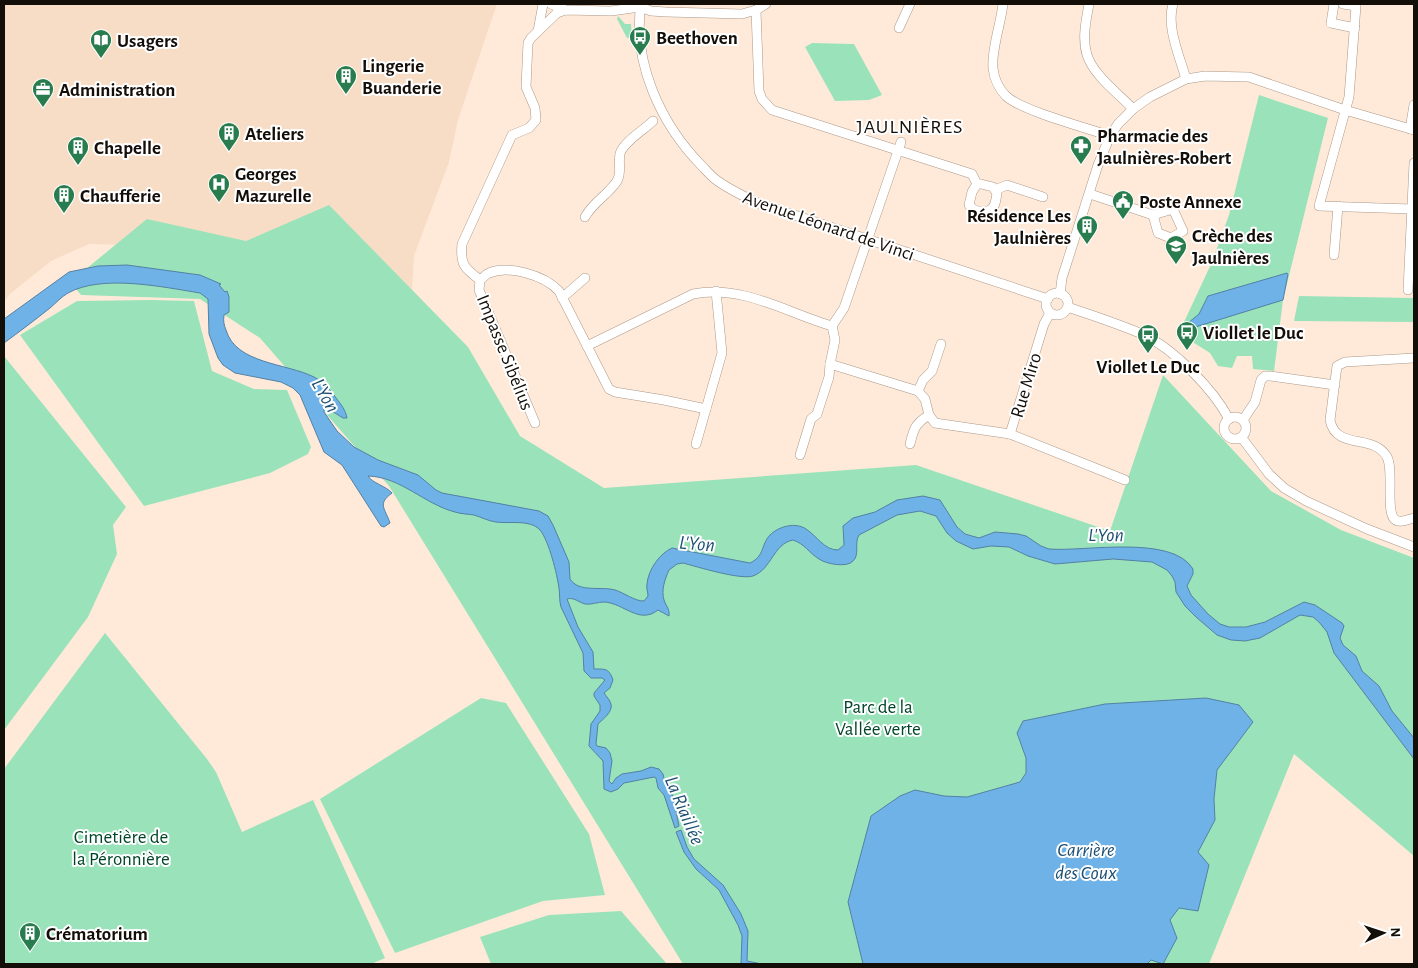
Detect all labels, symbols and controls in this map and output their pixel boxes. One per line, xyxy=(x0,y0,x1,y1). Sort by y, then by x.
bus stop icon: Beethoven xyxy=(628,25,652,56)
library icon: Usagers xyxy=(89,28,113,59)
place label: Beethoven xyxy=(656,29,738,48)
place label: Usagers xyxy=(117,32,178,51)
place label: Lingerie Buanderie xyxy=(362,57,442,98)
building icon: Lingerie Buanderie xyxy=(334,64,358,95)
office icon: Administration xyxy=(31,77,55,108)
place label: Administration xyxy=(59,81,175,100)
district label: JAULNIÈRES xyxy=(856,116,964,137)
building icon: Ateliers xyxy=(217,121,241,152)
place label: Ateliers xyxy=(245,125,304,144)
place label: Pharmacie des Jaulnières-Robert xyxy=(1097,127,1232,168)
pharmacy icon: Pharmacie des Jaulnières-Robert xyxy=(1069,134,1093,165)
building icon: Chapelle xyxy=(66,135,90,166)
place label: Chapelle xyxy=(94,139,161,158)
place label: Georges Mazurelle xyxy=(235,165,311,206)
hospital icon: Georges Mazurelle xyxy=(207,172,231,203)
building icon: Chaufferie xyxy=(52,183,76,214)
place label: Chaufferie xyxy=(80,187,161,206)
street label: Avenue Léonard de Vinci xyxy=(740,188,917,265)
public building icon: Poste Annexe xyxy=(1111,189,1135,220)
place label: Poste Annexe xyxy=(1139,193,1241,212)
place label: Résidence Les Jaulnières xyxy=(967,207,1071,248)
building icon: Résidence Les Jaulnières xyxy=(1075,214,1099,245)
place label: Crèche des Jaulnières xyxy=(1192,227,1273,268)
school or university icon: Crèche des Jaulnières xyxy=(1164,234,1188,265)
street label: Impasse Sibélius xyxy=(473,292,536,413)
bus stop icon: Viollet le Duc xyxy=(1175,320,1199,351)
bus stop icon: Viollet Le Duc xyxy=(1136,323,1160,354)
place label: Viollet le Duc xyxy=(1203,324,1304,343)
street label: Rue Miro xyxy=(1008,351,1045,420)
place label: Viollet Le Duc xyxy=(1096,358,1200,377)
water label: L'Yon xyxy=(308,375,343,416)
water label: L'Yon xyxy=(1088,525,1124,545)
water label: L'Yon xyxy=(678,532,716,556)
park label: Parc de la Vallée verte xyxy=(835,698,921,739)
water label: La Riaillée xyxy=(661,773,708,848)
park label: Cimetière de la Péronnière xyxy=(72,828,170,869)
water label: Carrière des Coux xyxy=(1055,840,1117,883)
north arrow xyxy=(1358,908,1408,958)
building icon: Crématorium xyxy=(18,921,42,952)
place label: Crématorium xyxy=(46,925,148,944)
text: N xyxy=(1388,927,1402,938)

